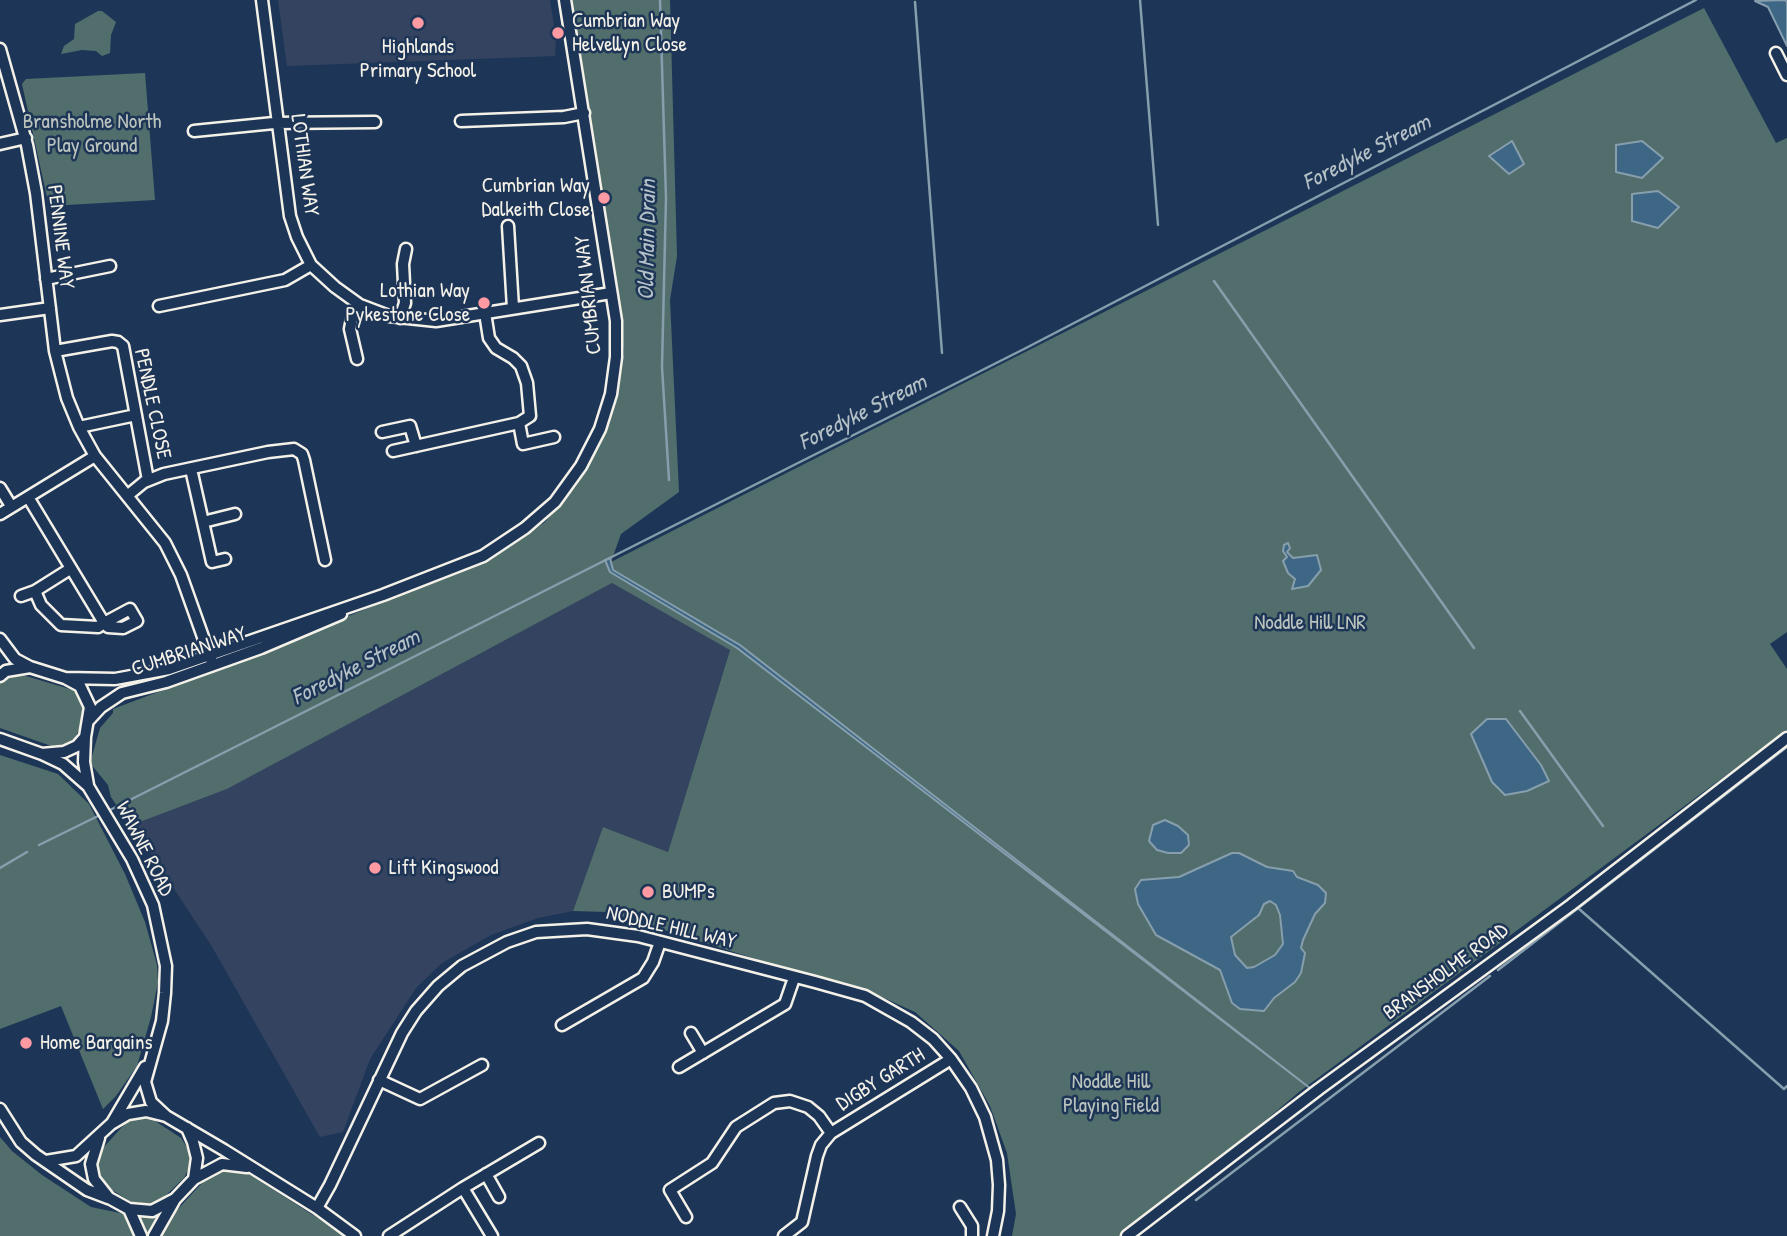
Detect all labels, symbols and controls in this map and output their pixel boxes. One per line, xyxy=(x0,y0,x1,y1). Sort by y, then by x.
place label: Cumbrian Way Helvellyn Close xyxy=(572,8,687,58)
marker: Highlands Primary School xyxy=(410,15,426,31)
marker: Cumbrian Way Helvellyn Close xyxy=(550,25,566,41)
place label: Highlands Primary School xyxy=(360,34,476,84)
park label: Bransholme North Play Ground xyxy=(23,109,161,159)
water label: Foredyke Stream xyxy=(1298,109,1436,197)
street label: LOTHIAN WAY xyxy=(284,112,324,218)
place label: Cumbrian Way Dalkeith Close xyxy=(482,173,590,223)
water label: Old Main Drain xyxy=(633,179,663,301)
street label: PENNINE WAY xyxy=(41,184,79,290)
marker: Cumbrian Way Dalkeith Close xyxy=(596,190,612,206)
street label: CUMBRIAN WAY xyxy=(570,234,608,356)
place label: Lothian Way Pykestone Close xyxy=(345,278,470,328)
marker: Lothian Way Pykestone Close xyxy=(476,295,492,311)
street label: PENDLE CLOSE xyxy=(128,346,176,462)
water label: Foredyke Stream xyxy=(794,369,932,457)
park label: Noddle Hill LNR xyxy=(1254,610,1366,636)
street label: CUMBRIAN WAY xyxy=(128,622,250,682)
water label: Foredyke Stream xyxy=(287,624,425,712)
street label: WAWNE ROAD xyxy=(109,797,179,901)
place label: Lift Kingswood xyxy=(389,855,499,881)
marker: Lift Kingswood xyxy=(367,860,383,876)
place label: BUMPs xyxy=(662,879,715,905)
marker: BUMPs xyxy=(640,884,656,900)
street label: NODDLE HILL WAY xyxy=(604,901,738,955)
street label: BRANSHOLME ROAD xyxy=(1378,918,1514,1026)
place label: Home Bargains xyxy=(40,1030,153,1056)
marker: Home Bargains xyxy=(18,1035,34,1051)
street label: DIGBY GARTH xyxy=(832,1043,930,1117)
park label: Noddle Hill Playing Field xyxy=(1063,1069,1159,1119)

